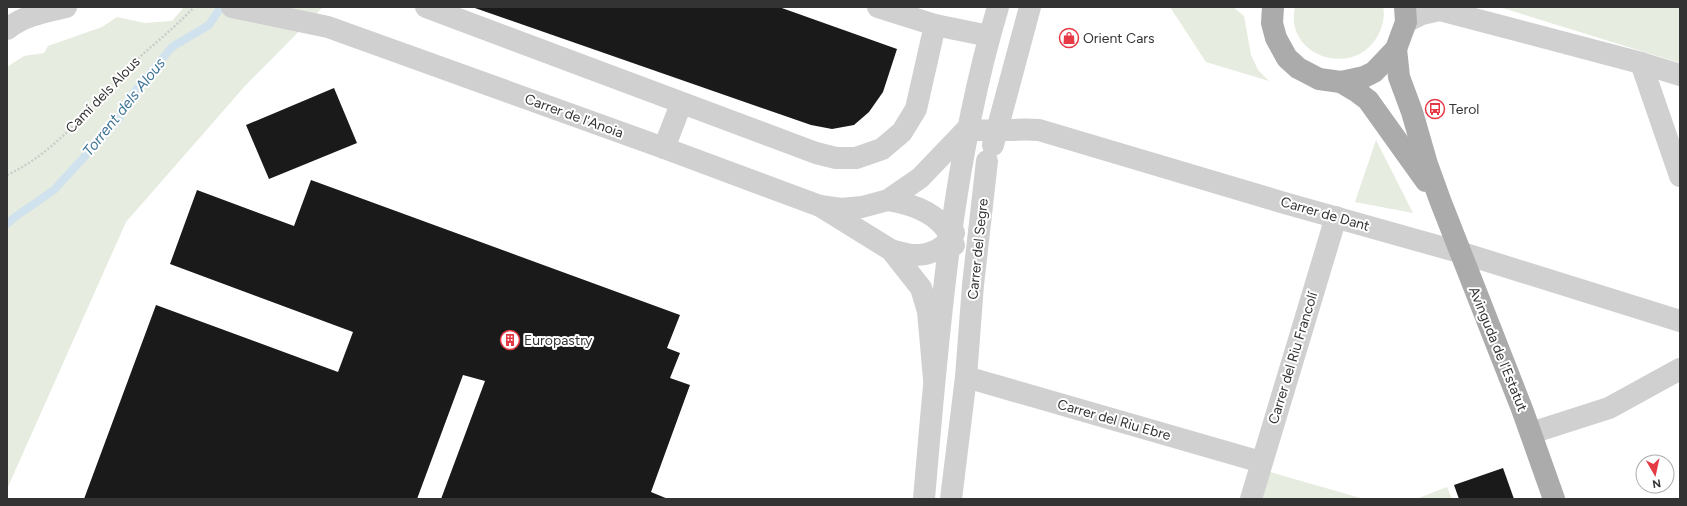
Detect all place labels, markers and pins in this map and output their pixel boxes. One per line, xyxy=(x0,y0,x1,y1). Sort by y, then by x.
shop icon: Orient Cars xyxy=(1058,27,1080,49)
place label: Orient Cars xyxy=(1083,30,1155,47)
bus stop icon: Terol xyxy=(1424,98,1446,120)
place label: Terol xyxy=(1449,101,1479,118)
building icon: Europastry xyxy=(499,329,521,351)
place label: Europastry xyxy=(524,332,593,349)

